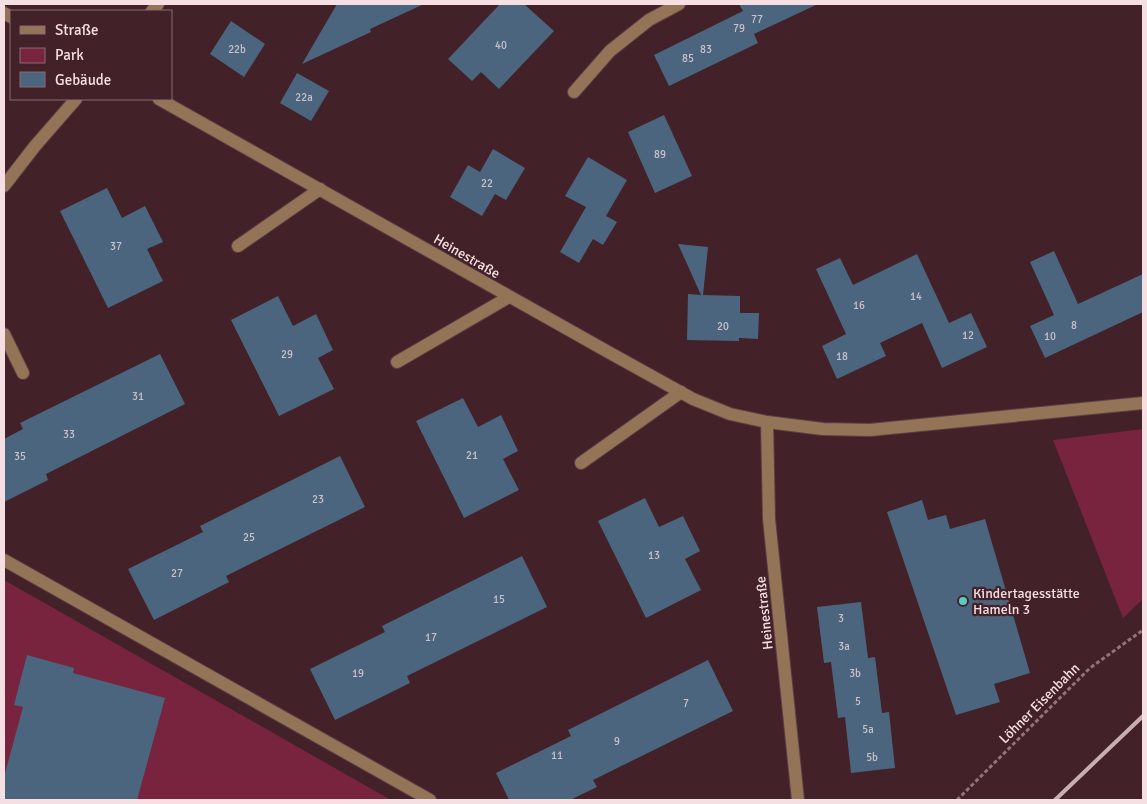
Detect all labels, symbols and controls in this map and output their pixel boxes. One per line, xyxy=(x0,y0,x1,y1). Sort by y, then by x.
legend xyxy=(10,10,172,100)
house number: 77 xyxy=(751,13,763,26)
text: Straße xyxy=(55,21,99,39)
house number: 79 xyxy=(733,22,745,35)
house number: 40 xyxy=(495,39,507,52)
house number: 22b xyxy=(228,43,246,56)
house number: 83 xyxy=(700,43,712,56)
text: Park xyxy=(55,46,84,64)
house number: 85 xyxy=(682,52,694,65)
text: Gebäude xyxy=(55,71,111,89)
house number: 22a xyxy=(295,91,313,104)
house number: 89 xyxy=(654,148,666,161)
house number: 22 xyxy=(481,177,493,190)
street label: Heinestraße xyxy=(431,231,503,282)
house number: 37 xyxy=(110,240,122,253)
house number: 14 xyxy=(910,290,922,303)
house number: 16 xyxy=(853,299,865,312)
house number: 8 xyxy=(1071,319,1077,332)
house number: 20 xyxy=(717,320,729,333)
house number: 12 xyxy=(962,329,974,342)
house number: 10 xyxy=(1044,330,1056,343)
house number: 29 xyxy=(281,348,293,361)
house number: 18 xyxy=(836,350,848,363)
house number: 31 xyxy=(132,390,144,403)
house number: 33 xyxy=(63,428,75,441)
house number: 21 xyxy=(466,449,478,462)
house number: 35 xyxy=(14,450,26,463)
house number: 23 xyxy=(312,493,324,506)
house number: 25 xyxy=(243,531,255,544)
house number: 13 xyxy=(648,549,660,562)
house number: 27 xyxy=(171,567,183,580)
street label: Heinestraße xyxy=(752,575,777,651)
place label: Kindertagesstätte Hameln 3 xyxy=(973,585,1080,618)
house number: 15 xyxy=(493,593,505,606)
marker: Kindertagesstätte Hameln 3 xyxy=(957,595,969,607)
house number: 3 xyxy=(838,612,844,625)
house number: 17 xyxy=(425,631,437,644)
house number: 3a xyxy=(838,640,850,653)
street label: Löhner Eisenbahn xyxy=(996,660,1083,747)
house number: 19 xyxy=(352,667,364,680)
house number: 3b xyxy=(849,667,861,680)
house number: 5 xyxy=(855,695,861,708)
house number: 7 xyxy=(683,697,689,710)
house number: 5a xyxy=(862,723,874,736)
house number: 9 xyxy=(614,735,620,748)
house number: 11 xyxy=(551,749,563,762)
house number: 5b xyxy=(866,751,878,764)

